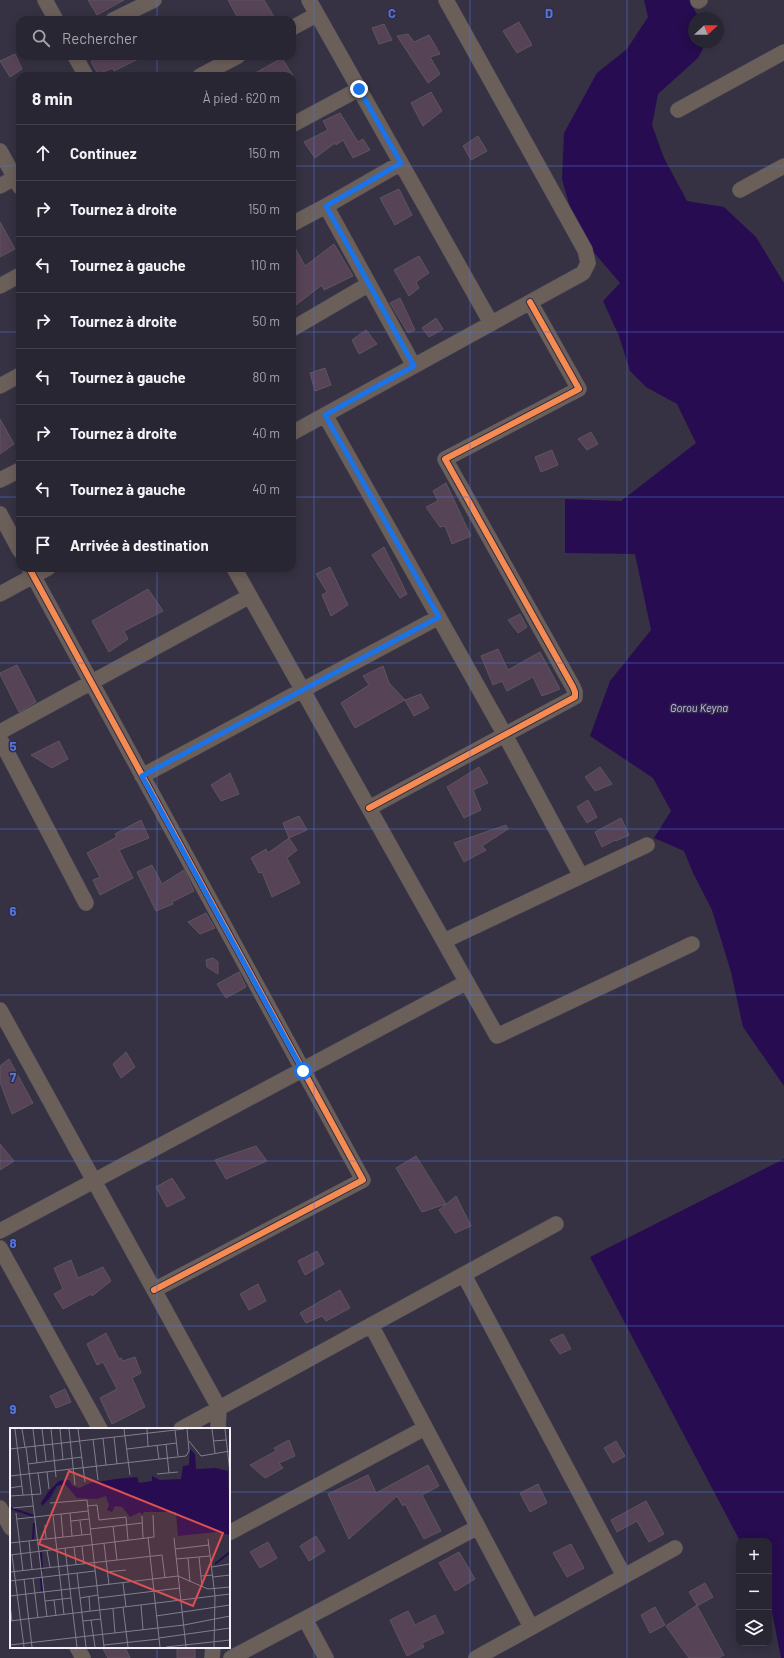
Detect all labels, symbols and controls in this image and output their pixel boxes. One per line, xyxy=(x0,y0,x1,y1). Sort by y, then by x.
text: C xyxy=(388,5,396,21)
text: D xyxy=(545,5,553,21)
north arrow xyxy=(688,12,724,48)
search box xyxy=(16,16,296,60)
icon: search xyxy=(30,27,52,49)
text: Rechercher xyxy=(62,29,138,47)
route end xyxy=(350,80,368,98)
text: 8 min xyxy=(32,88,72,108)
text: À pied · 620 m xyxy=(203,90,280,106)
icon: ahead xyxy=(32,142,54,164)
text: Continuez xyxy=(70,144,137,162)
text: 150 m xyxy=(248,145,280,161)
icon: right xyxy=(32,198,54,220)
text: Tournez à droite xyxy=(70,200,177,218)
text: 150 m xyxy=(248,201,280,217)
icon: left xyxy=(32,254,54,276)
text: Tournez à gauche xyxy=(70,256,186,274)
text: 110 m xyxy=(250,257,280,273)
icon: right xyxy=(32,310,54,332)
text: Tournez à droite xyxy=(70,312,177,330)
text: 50 m xyxy=(253,313,280,329)
icon: left xyxy=(32,366,54,388)
text: Tournez à gauche xyxy=(70,368,186,386)
text: 80 m xyxy=(253,369,280,385)
icon: right xyxy=(32,422,54,444)
text: Tournez à droite xyxy=(70,424,177,442)
text: 40 m xyxy=(252,425,280,441)
icon: left xyxy=(32,478,54,500)
text: Tournez à gauche xyxy=(70,480,186,498)
text: 40 m xyxy=(252,481,280,497)
icon: arrive xyxy=(32,534,54,556)
text: Arrivée à destination xyxy=(70,536,209,554)
water label: Gorou Keyna xyxy=(670,701,728,714)
text: 5 xyxy=(9,738,17,754)
text: 6 xyxy=(10,903,17,919)
route start xyxy=(294,1062,312,1080)
text: 7 xyxy=(10,1069,17,1085)
text: 8 xyxy=(9,1235,17,1251)
text: 9 xyxy=(10,1401,17,1417)
inset map xyxy=(10,1428,230,1648)
map controls xyxy=(736,1538,772,1646)
button: + xyxy=(736,1538,772,1574)
button: − xyxy=(736,1574,772,1610)
button: layers xyxy=(736,1610,772,1646)

